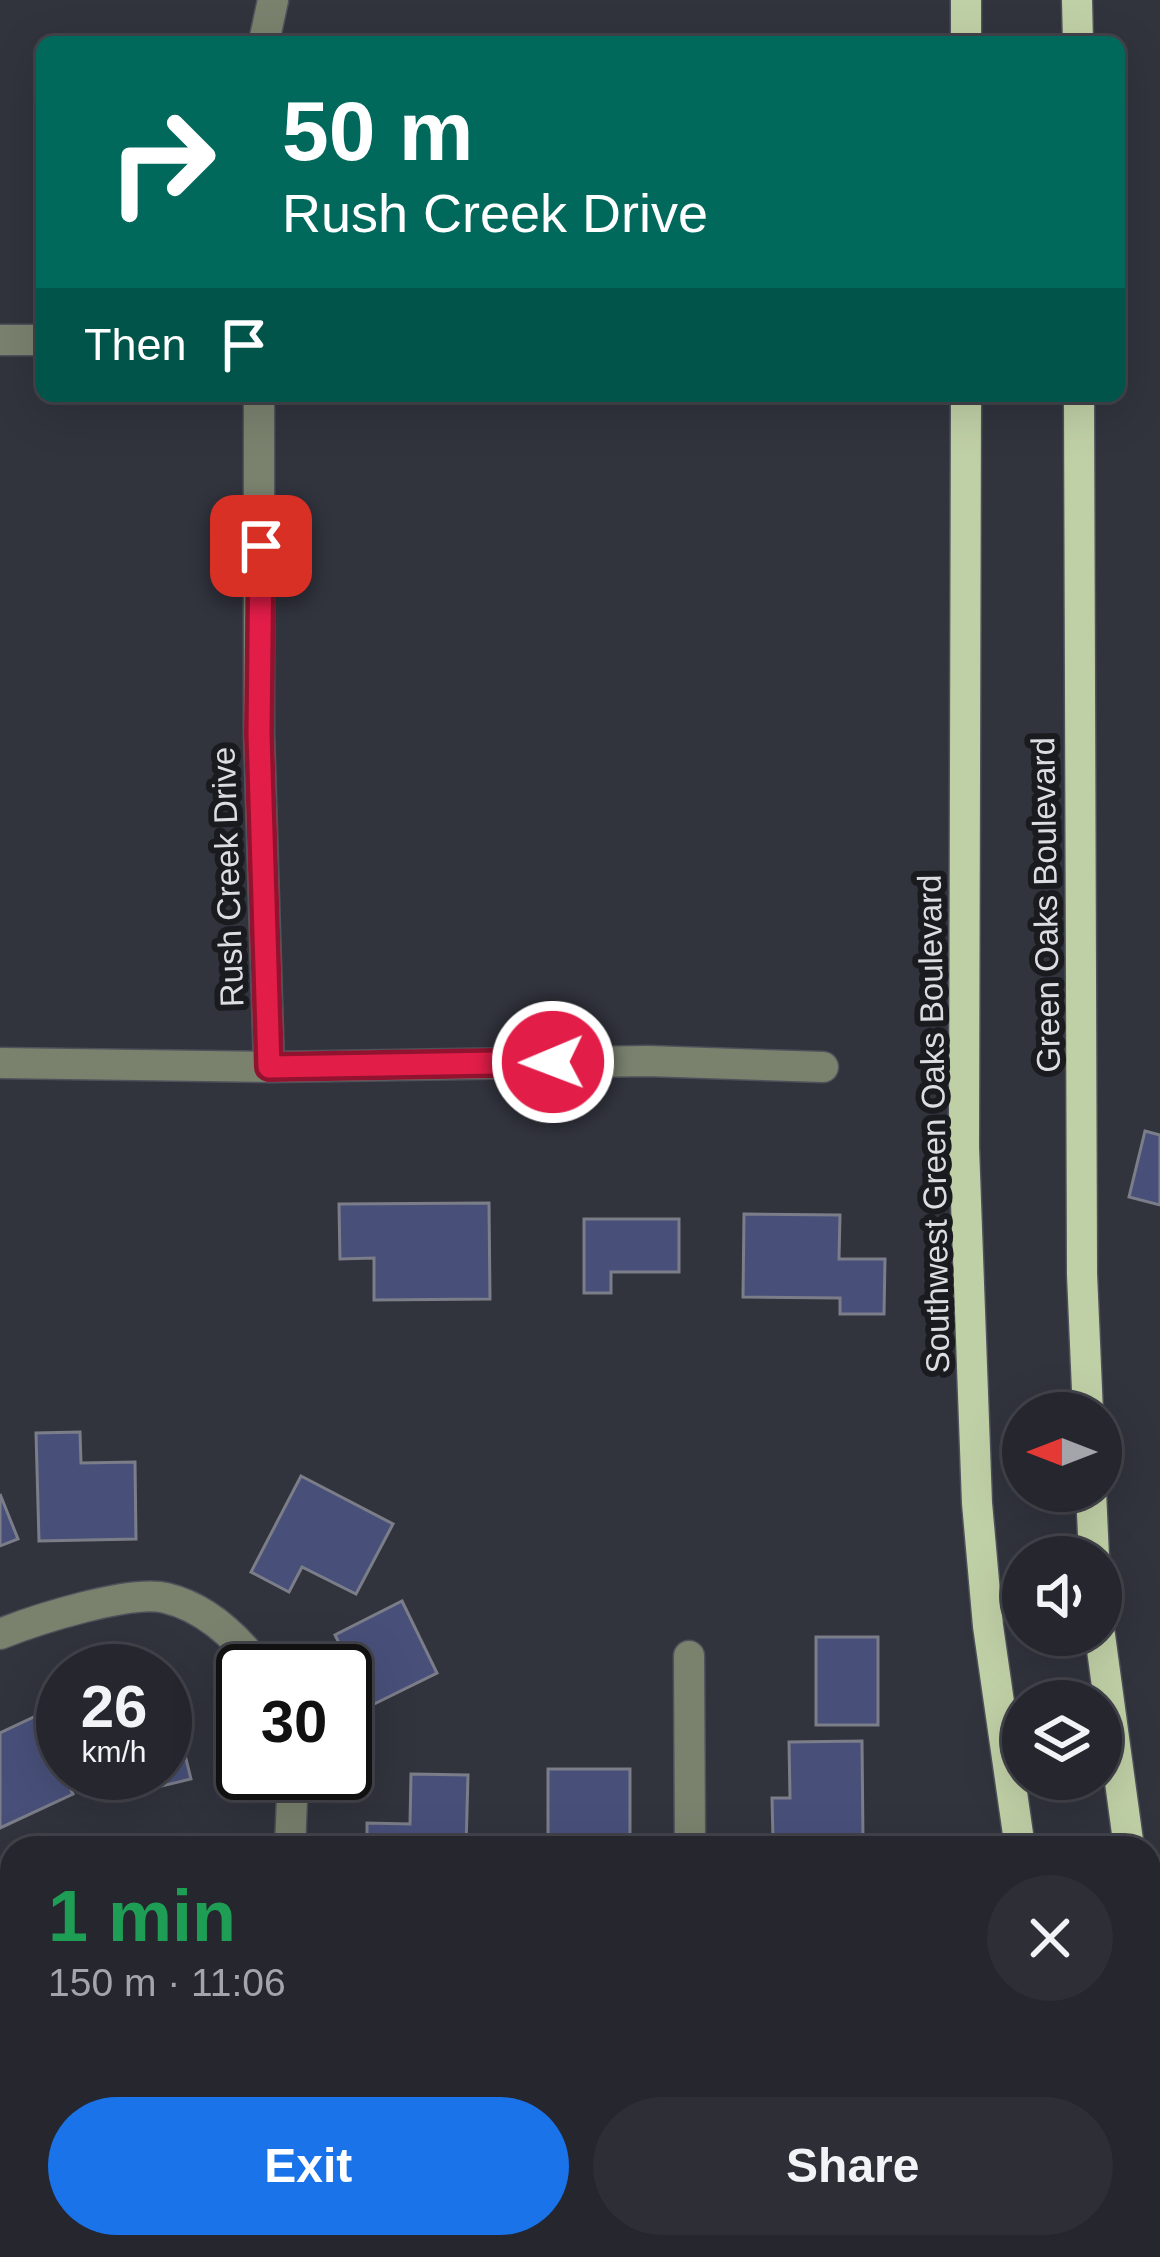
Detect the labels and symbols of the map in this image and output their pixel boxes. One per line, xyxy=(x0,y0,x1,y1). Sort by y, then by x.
pin xyxy=(210,495,312,597)
street label: Green Oaks Boulevard xyxy=(1024,737,1067,1073)
street label: Rush Creek Drive xyxy=(204,746,251,1008)
street label: Southwest Green Oaks Boulevard xyxy=(911,874,956,1374)
position arrow xyxy=(490,999,616,1125)
north arrow xyxy=(1002,1392,1122,1512)
speed limit sign: 30 xyxy=(216,1644,372,1800)

